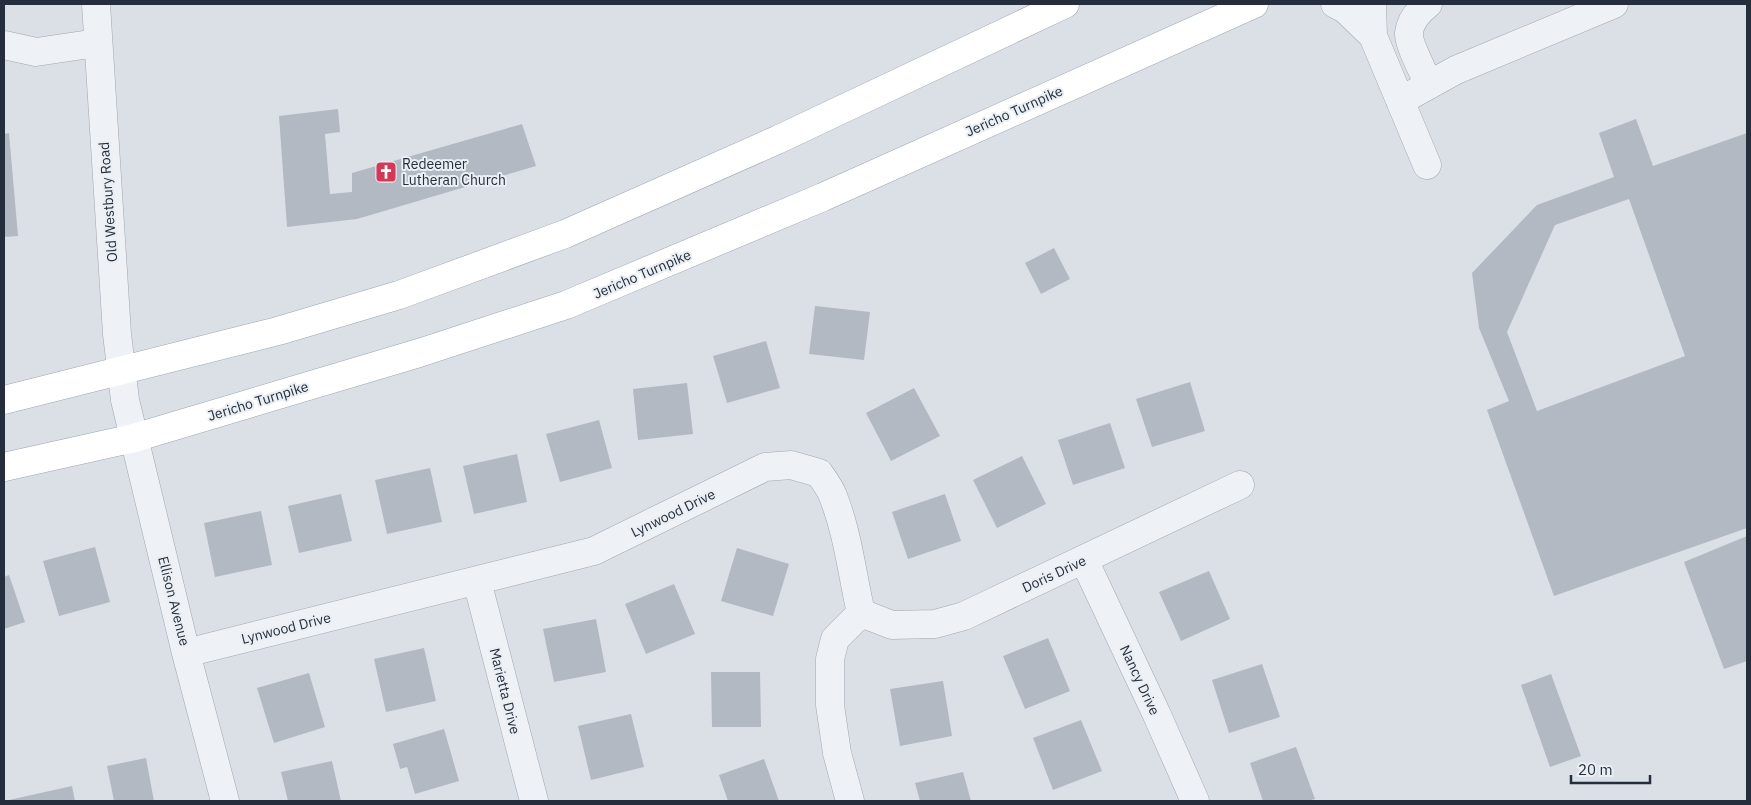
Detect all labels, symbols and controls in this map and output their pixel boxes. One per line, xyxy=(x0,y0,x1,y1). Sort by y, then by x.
street label: Jericho Turnpike xyxy=(963,81,1066,140)
street label: Old Westbury Road xyxy=(95,141,121,263)
place label: Redeemer Lutheran Church xyxy=(402,155,506,189)
church icon: Redeemer Lutheran Church xyxy=(374,160,398,184)
street label: Jericho Turnpike xyxy=(590,245,694,303)
street label: Jericho Turnpike xyxy=(205,377,311,425)
street label: Lynwood Drive xyxy=(628,485,718,541)
street label: Doris Drive xyxy=(1019,551,1089,597)
street label: Ellison Avenue xyxy=(154,554,194,648)
street label: Lynwood Drive xyxy=(239,608,333,648)
street label: Nancy Drive xyxy=(1116,642,1164,718)
street label: Marietta Drive xyxy=(486,646,524,736)
scale bar xyxy=(1571,752,1650,784)
text: 20 m xyxy=(1578,760,1613,779)

